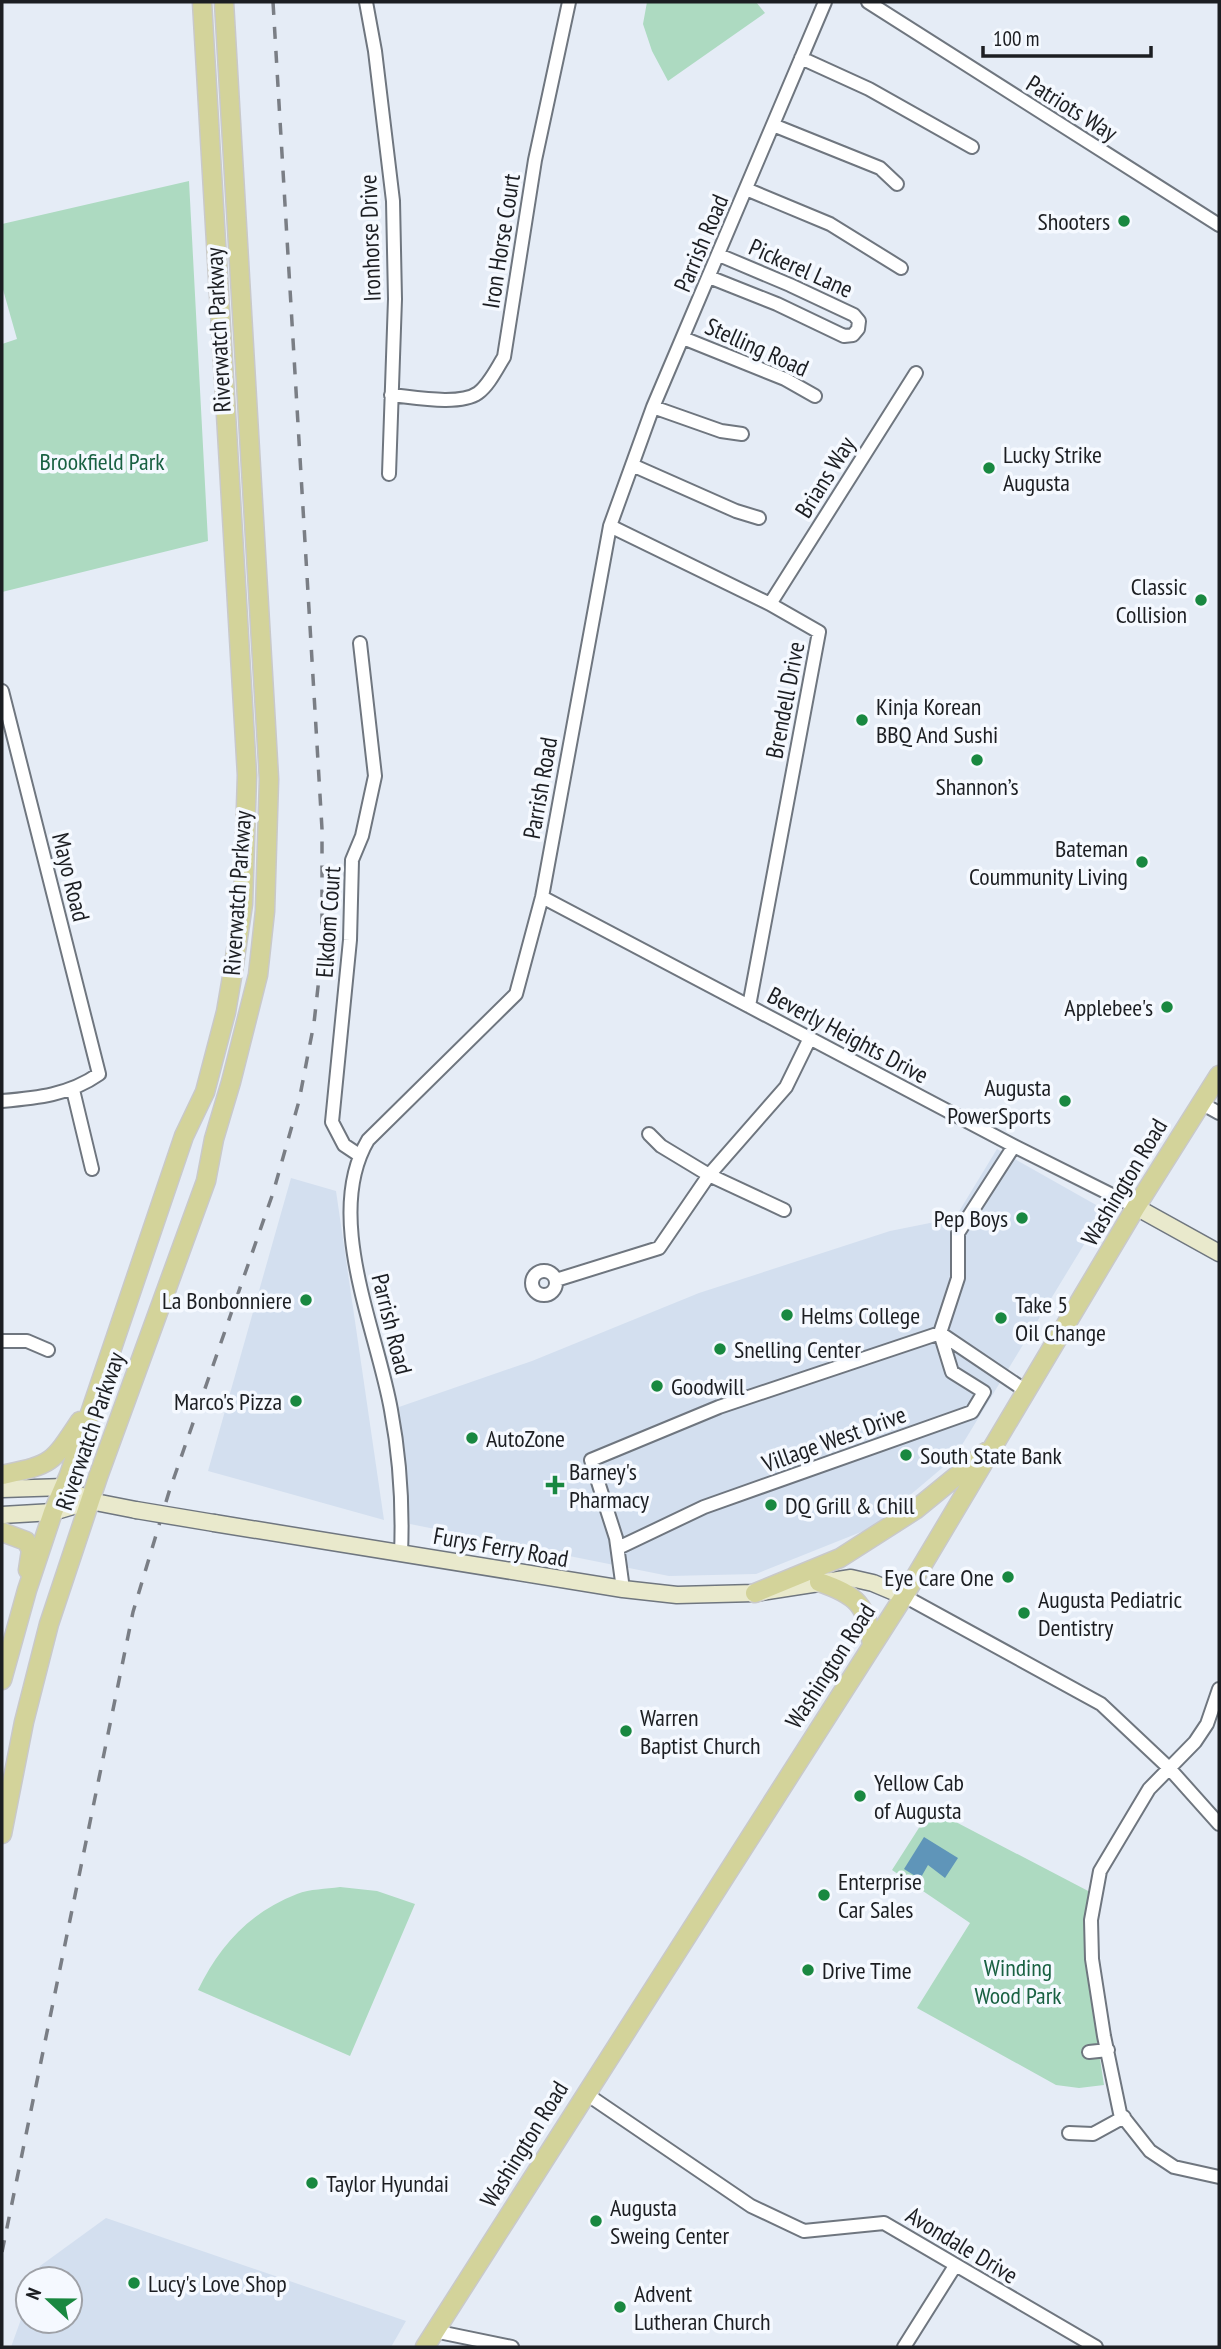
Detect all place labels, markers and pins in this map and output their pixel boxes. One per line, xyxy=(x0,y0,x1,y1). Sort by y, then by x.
place label: Shooters xyxy=(1037,206,1110,237)
marker: Shooters xyxy=(1116,213,1132,229)
place label: Lucky Strike Augusta xyxy=(1003,439,1102,498)
marker: Lucky Strike Augusta xyxy=(981,460,997,476)
place label: Classic Collision xyxy=(1116,571,1187,630)
marker: Classic Collision xyxy=(1193,592,1209,608)
place label: Kinja Korean BBQ And Sushi xyxy=(876,691,998,750)
marker: Kinja Korean BBQ And Sushi xyxy=(854,712,870,728)
marker: Shannon’s xyxy=(969,752,985,768)
place label: Shannon’s xyxy=(935,771,1019,802)
place label: Bateman Coummunity Living xyxy=(969,833,1128,892)
marker: Bateman Coummunity Living xyxy=(1134,854,1150,870)
place label: Applebee's xyxy=(1064,992,1153,1023)
marker: Applebee's xyxy=(1159,999,1175,1015)
place label: Augusta PowerSports xyxy=(947,1072,1051,1131)
marker: Augusta PowerSports xyxy=(1057,1093,1073,1109)
place label: Pep Boys xyxy=(934,1203,1008,1234)
marker: Pep Boys xyxy=(1014,1210,1030,1226)
place label: La Bonbonniere xyxy=(162,1285,292,1316)
place label: Take 5 Oil Change xyxy=(1015,1289,1106,1348)
marker: La Bonbonniere xyxy=(298,1292,314,1308)
place label: Helms College xyxy=(801,1300,920,1331)
marker: Helms College xyxy=(779,1307,795,1323)
marker: Take 5 Oil Change xyxy=(993,1310,1009,1326)
place label: Snelling Center xyxy=(734,1334,861,1365)
marker: Snelling Center xyxy=(712,1341,728,1357)
place label: Goodwill xyxy=(671,1371,745,1402)
marker: Goodwill xyxy=(649,1378,665,1394)
place label: Marco's Pizza xyxy=(174,1386,282,1417)
marker: Marco's Pizza xyxy=(288,1393,304,1409)
place label: AutoZone xyxy=(486,1423,565,1454)
marker: AutoZone xyxy=(464,1430,480,1446)
place label: South State Bank xyxy=(920,1440,1063,1471)
marker: South State Bank xyxy=(898,1447,914,1463)
place label: Barney's Pharmacy xyxy=(569,1456,649,1515)
marker: Barney's Pharmacy xyxy=(547,1477,563,1493)
place label: DQ Grill & Chill xyxy=(785,1490,915,1521)
marker: DQ Grill & Chill xyxy=(763,1497,779,1513)
place label: Eye Care One xyxy=(884,1562,994,1593)
marker: Eye Care One xyxy=(1000,1569,1016,1585)
place label: Augusta Pediatric Dentistry xyxy=(1038,1584,1183,1643)
marker: Augusta Pediatric Dentistry xyxy=(1016,1605,1032,1621)
place label: Warren Baptist Church xyxy=(640,1702,761,1761)
marker: Warren Baptist Church xyxy=(618,1723,634,1739)
place label: Yellow Cab of Augusta xyxy=(874,1767,964,1826)
marker: Yellow Cab of Augusta xyxy=(852,1788,868,1804)
place label: Enterprise Car Sales xyxy=(838,1866,922,1925)
marker: Enterprise Car Sales xyxy=(816,1887,832,1903)
place label: Drive Time xyxy=(822,1955,912,1986)
marker: Drive Time xyxy=(800,1962,816,1978)
place label: Taylor Hyundai xyxy=(326,2168,449,2199)
marker: Taylor Hyundai xyxy=(304,2175,320,2191)
place label: Augusta Sweing Center xyxy=(610,2192,729,2251)
marker: Augusta Sweing Center xyxy=(588,2213,604,2229)
place label: Lucy's Love Shop xyxy=(148,2268,287,2299)
marker: Lucy's Love Shop xyxy=(126,2275,142,2291)
place label: Advent Lutheran Church xyxy=(634,2278,771,2337)
marker: Advent Lutheran Church xyxy=(612,2299,628,2315)

